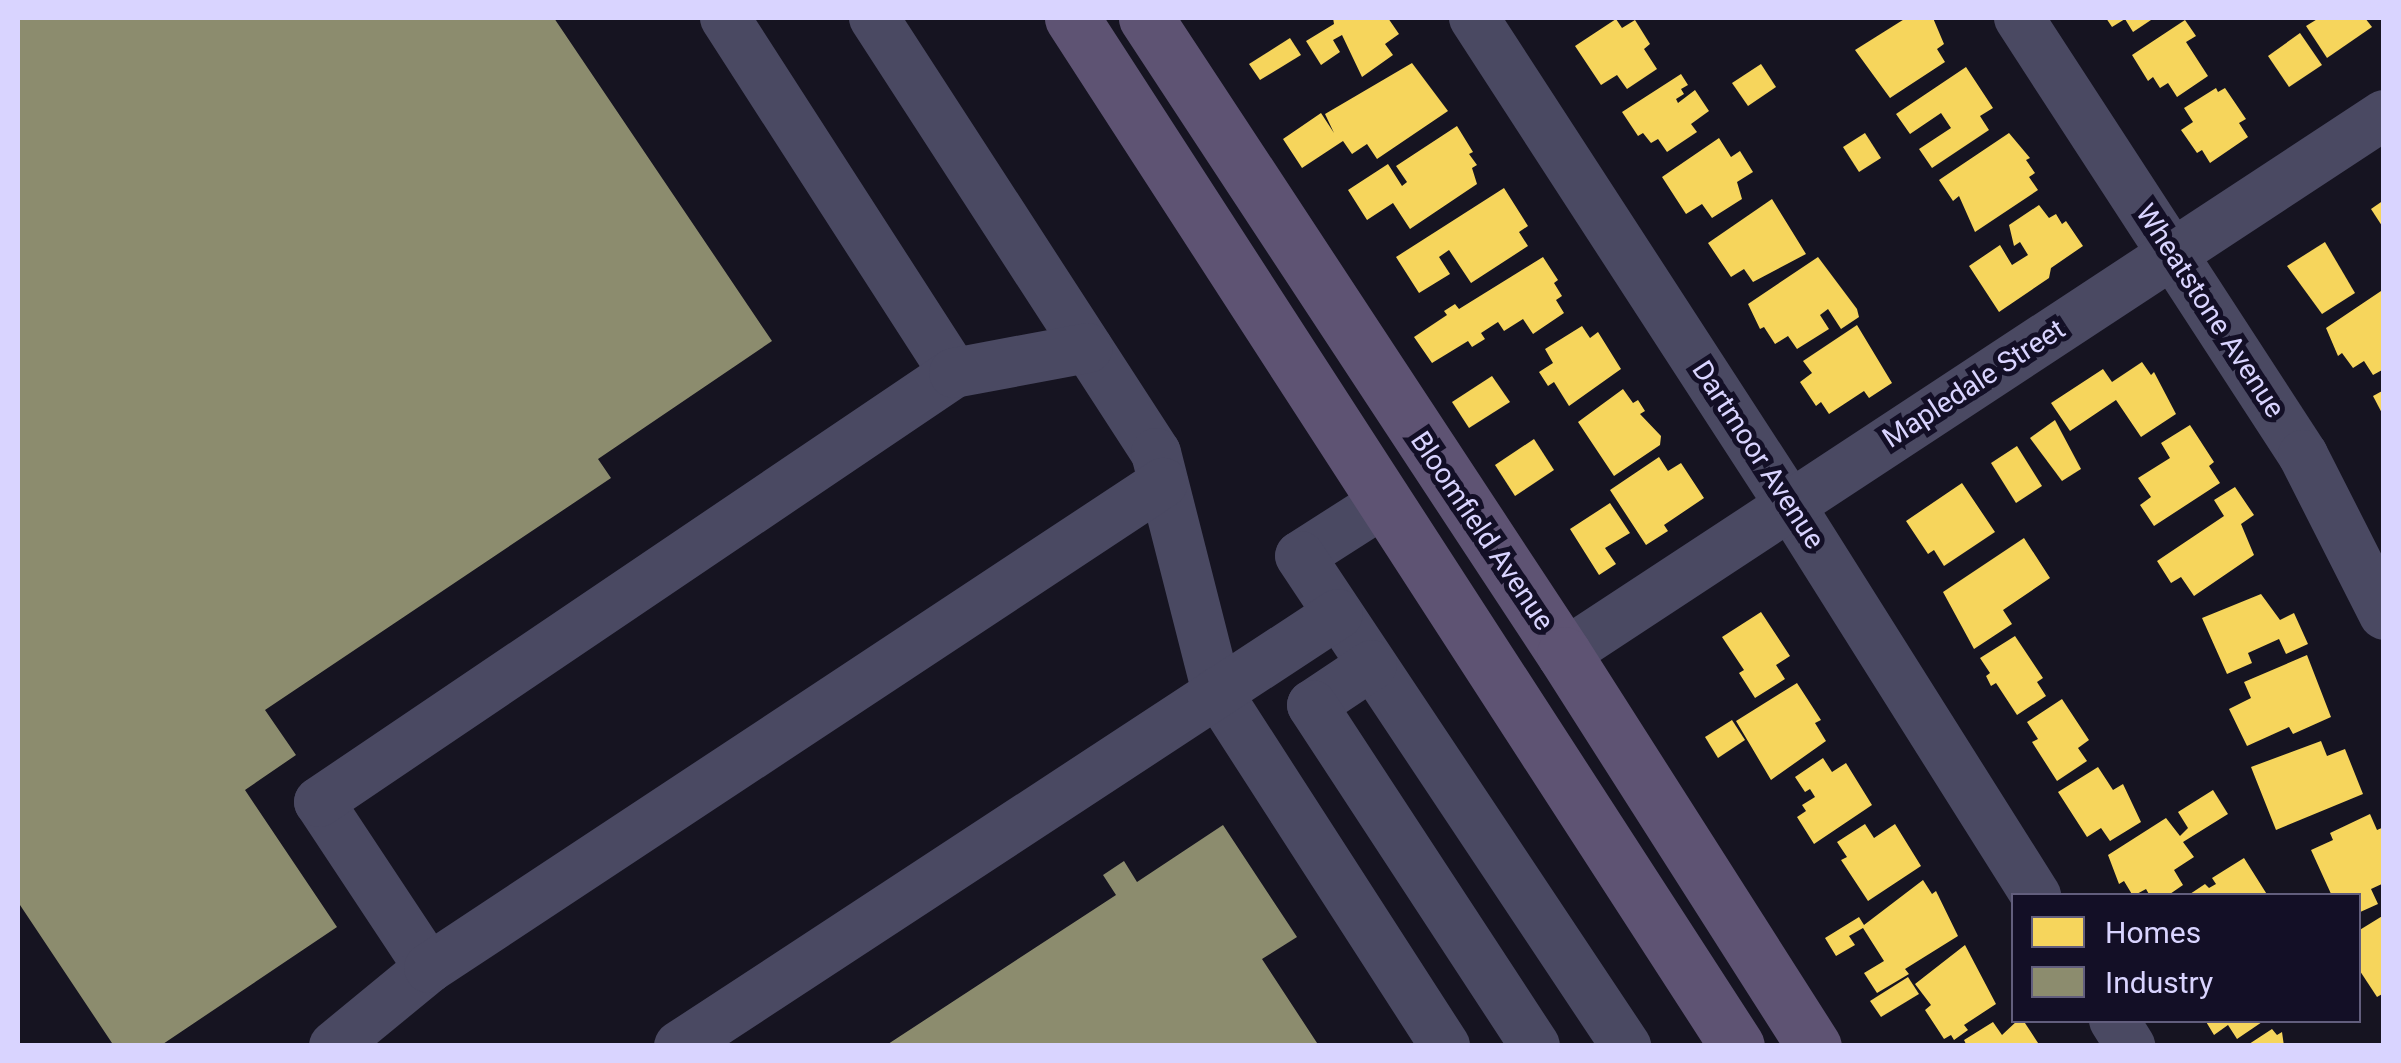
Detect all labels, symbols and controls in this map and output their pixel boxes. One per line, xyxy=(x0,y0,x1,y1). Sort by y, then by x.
street label: Wheatstone Avenue xyxy=(2128,198,2292,424)
street label: Mapledale Street xyxy=(1877,313,2071,455)
street label: Dartmoor Avenue xyxy=(1685,355,1831,555)
street label: Bloomfield Avenue xyxy=(1403,425,1561,637)
legend xyxy=(2011,893,2361,1023)
text: Homes xyxy=(2105,915,2201,950)
text: Industry xyxy=(2105,965,2213,1000)

